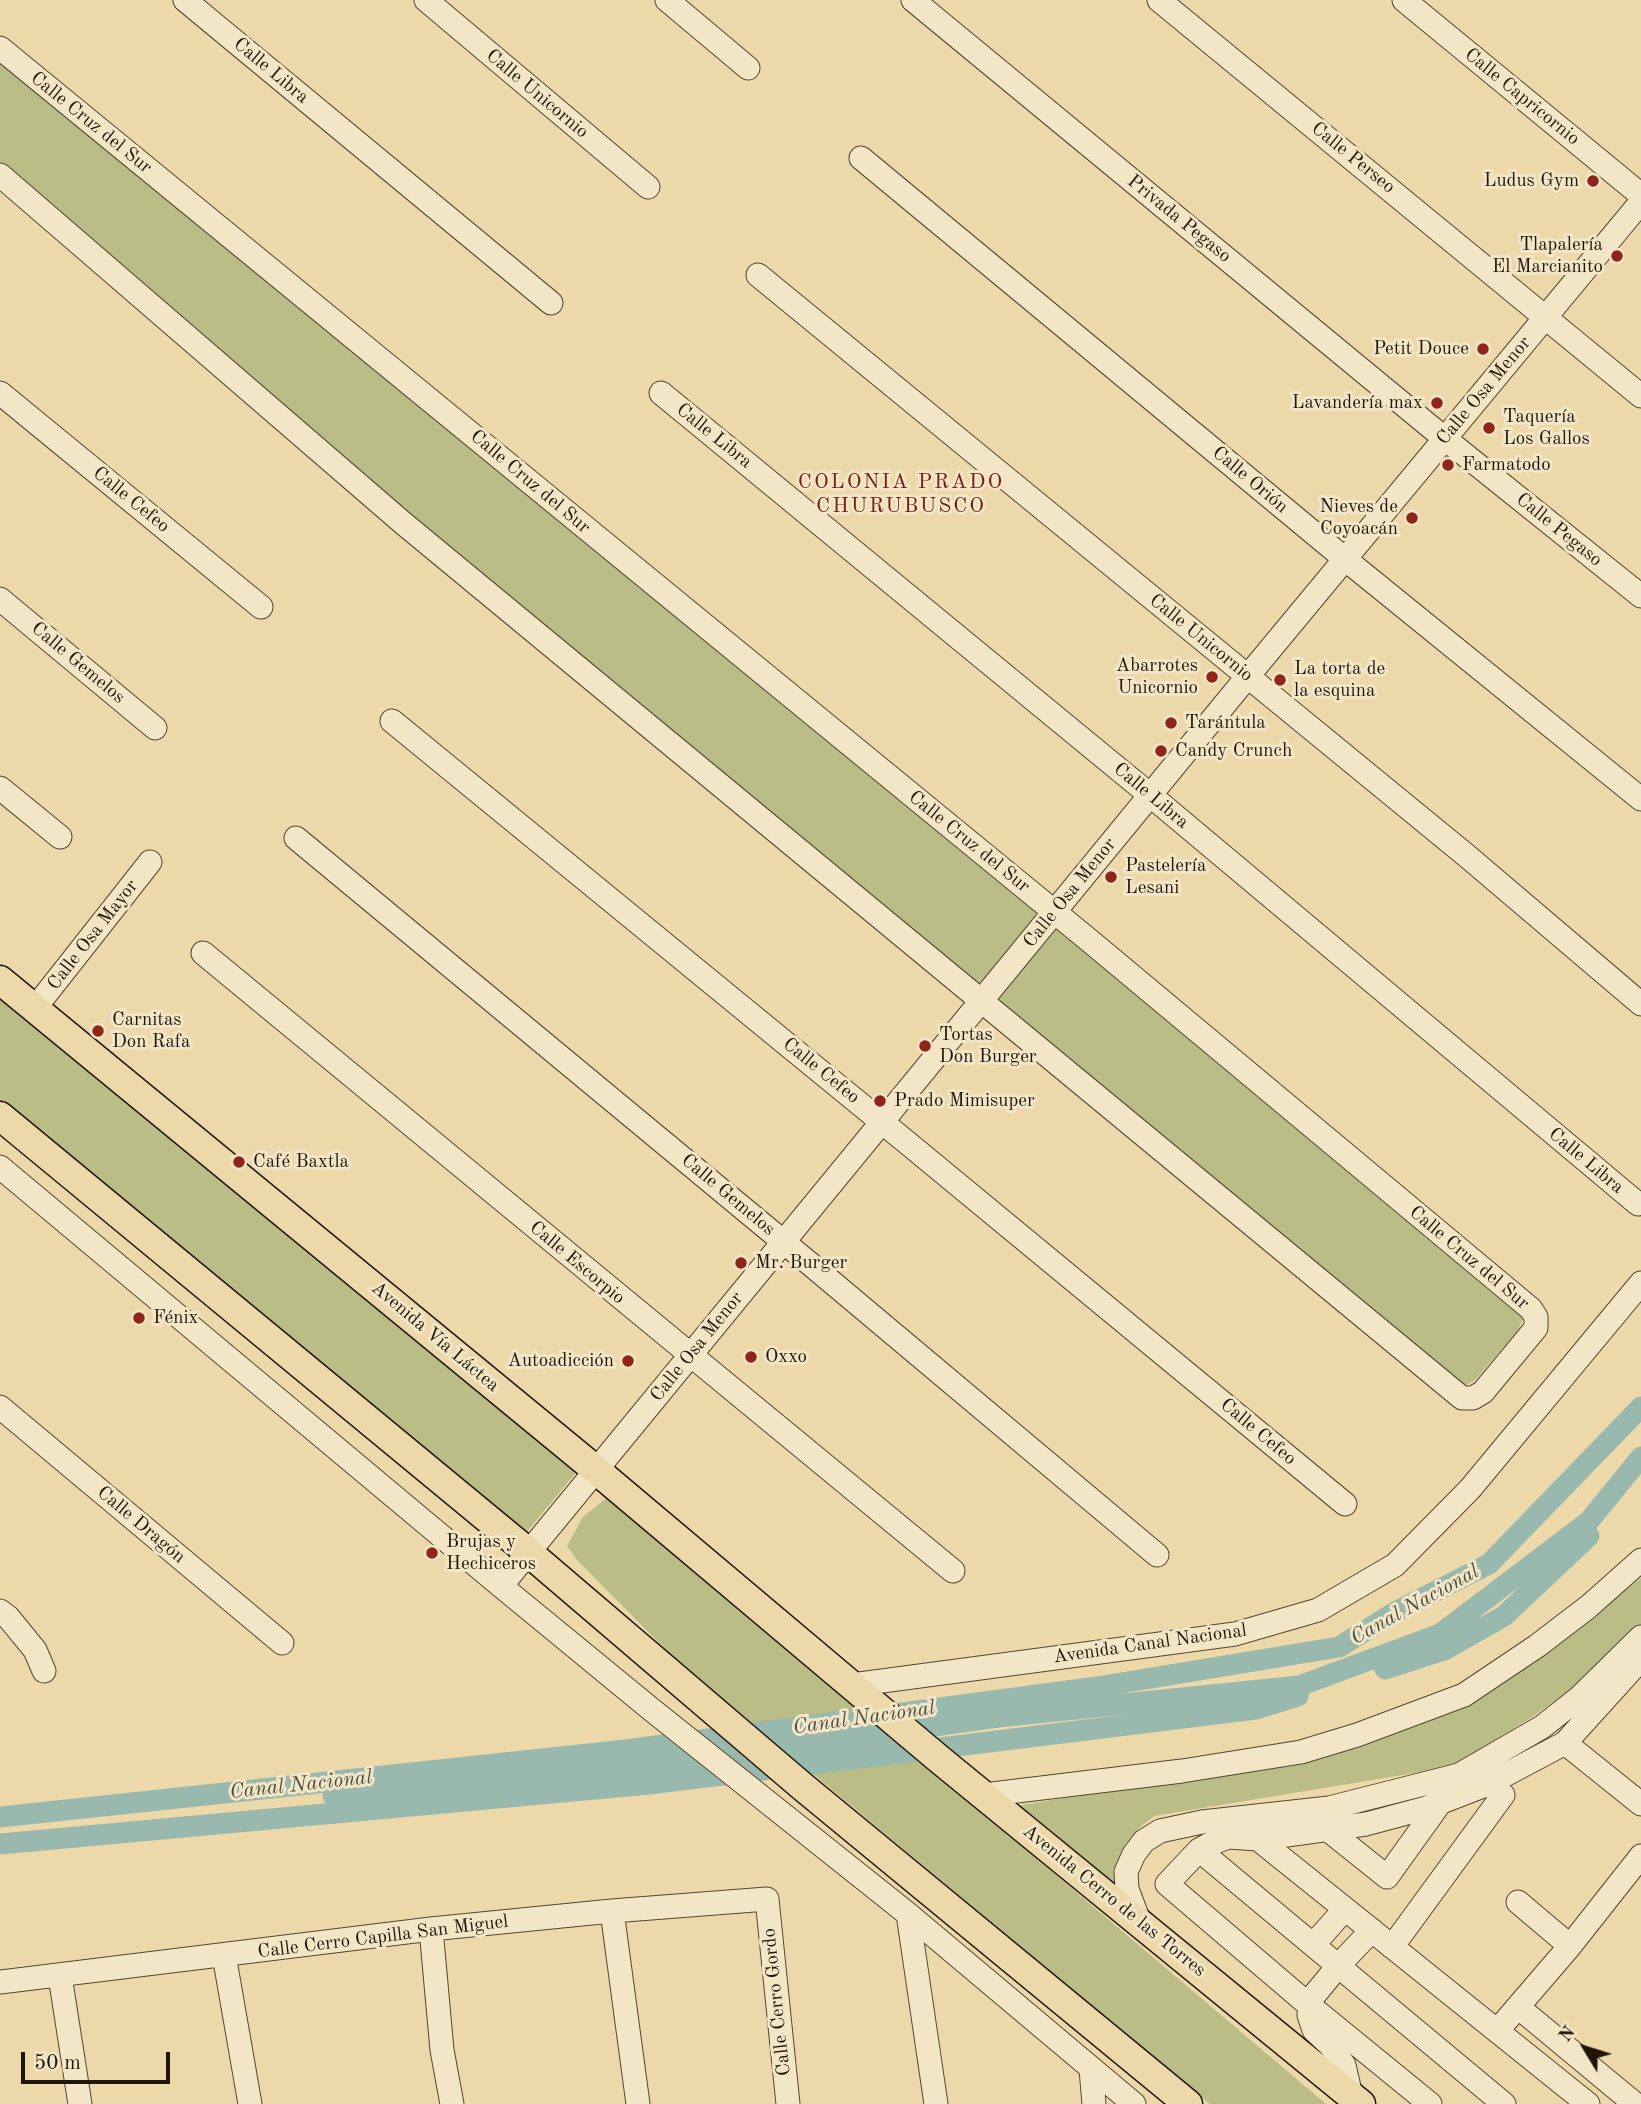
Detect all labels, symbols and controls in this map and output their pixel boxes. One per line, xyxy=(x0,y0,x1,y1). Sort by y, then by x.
street label: Calle Libra xyxy=(229,33,313,109)
street label: Calle Unicornio xyxy=(481,44,593,144)
street label: Calle Capricornio xyxy=(1460,44,1584,150)
street label: Calle Cruz del Sur xyxy=(26,67,156,179)
street label: Calle Perseo xyxy=(1306,117,1400,199)
street label: Privada Pegaso xyxy=(1122,170,1236,268)
place label: Ludus Gym xyxy=(1484,170,1579,192)
marker: Ludus Gym xyxy=(1585,173,1601,189)
place label: Tlapalería El Marcianito xyxy=(1492,234,1603,278)
marker: Tlapalería El Marcianito xyxy=(1609,248,1625,264)
street label: Calle Osa Menor xyxy=(1432,332,1536,450)
place label: Petit Douce xyxy=(1373,338,1469,360)
marker: Petit Douce xyxy=(1475,341,1491,357)
place label: Lavandería max xyxy=(1292,392,1423,414)
marker: Lavandería max xyxy=(1429,395,1445,411)
street label: Calle Libra xyxy=(671,398,757,474)
place label: Taquería Los Gallos xyxy=(1503,406,1590,450)
marker: Taquería Los Gallos xyxy=(1481,420,1497,436)
street label: Calle Cruz del Sur xyxy=(465,425,595,539)
street label: Calle Orión xyxy=(1207,442,1293,518)
place label: Farmatodo xyxy=(1462,454,1551,476)
marker: Farmatodo xyxy=(1440,457,1456,473)
street label: Calle Cefeo xyxy=(88,462,174,538)
district label: COLONIA PRADO CHURUBUSCO xyxy=(799,469,1003,519)
street label: Calle Pegaso xyxy=(1511,488,1607,572)
place label: Nieves de Coyoacán xyxy=(1319,496,1398,540)
marker: Nieves de Coyoacán xyxy=(1404,510,1420,526)
street label: Calle Unicornio xyxy=(1144,589,1258,687)
street label: Calle Gemelos xyxy=(26,617,130,709)
place label: Abarrotes Unicornio xyxy=(1116,655,1198,699)
place label: La torta de la esquina xyxy=(1294,658,1385,702)
marker: Abarrotes Unicornio xyxy=(1204,669,1220,685)
marker: La torta de la esquina xyxy=(1272,672,1288,688)
place label: Tarántula xyxy=(1185,712,1266,734)
marker: Tarántula xyxy=(1163,715,1179,731)
place label: Candy Crunch xyxy=(1175,740,1292,762)
marker: Candy Crunch xyxy=(1153,743,1169,759)
street label: Calle Libra xyxy=(1109,758,1193,834)
street label: Calle Cruz del Sur xyxy=(904,786,1034,898)
street label: Calle Osa Menor xyxy=(1019,833,1121,953)
place label: Pastelería Lesani xyxy=(1125,855,1206,899)
marker: Pastelería Lesani xyxy=(1103,869,1119,885)
street label: Calle Osa Mayor xyxy=(43,875,143,995)
place label: Carnitas Don Rafa xyxy=(112,1009,190,1053)
marker: Carnitas Don Rafa xyxy=(90,1023,106,1039)
place label: Tortas Don Burger xyxy=(939,1024,1037,1068)
street label: Calle Cefeo xyxy=(778,1033,864,1109)
marker: Tortas Don Burger xyxy=(917,1038,933,1054)
place label: Prado Mimisuper xyxy=(894,1090,1035,1112)
marker: Prado Mimisuper xyxy=(872,1093,888,1109)
street label: Calle Libra xyxy=(1544,1123,1628,1199)
street label: Calle Gemelos xyxy=(676,1149,780,1241)
place label: Café Baxtla xyxy=(253,1151,349,1173)
marker: Café Baxtla xyxy=(231,1154,247,1170)
street label: Calle Cruz del Sur xyxy=(1404,1201,1534,1315)
street label: Calle Escorpio xyxy=(525,1216,629,1310)
place label: Mr. Burger xyxy=(755,1252,847,1274)
marker: Mr. Burger xyxy=(733,1255,749,1271)
street label: Avenida Vía Láctea xyxy=(366,1277,504,1397)
street label: Calle Osa Menor xyxy=(646,1287,748,1407)
place label: Fénix xyxy=(153,1307,198,1329)
marker: Fénix xyxy=(131,1310,147,1326)
place label: Oxxo xyxy=(765,1346,807,1368)
marker: Oxxo xyxy=(743,1349,759,1365)
place label: Autoadicción xyxy=(507,1350,614,1372)
marker: Autoadicción xyxy=(620,1353,636,1369)
street label: Calle Cefeo xyxy=(1215,1394,1301,1470)
street label: Calle Dragón xyxy=(92,1481,190,1569)
place label: Brujas y Hechiceros xyxy=(446,1531,536,1575)
marker: Brujas y Hechiceros xyxy=(424,1545,440,1561)
water label: Canal Nacional xyxy=(1346,1559,1484,1651)
street label: Avenida Canal Nacional xyxy=(1052,1619,1248,1669)
water label: Canal Nacional xyxy=(791,1696,937,1740)
water label: Canal Nacional xyxy=(228,1765,374,1805)
street label: Avenida Cerro de las Torres xyxy=(1018,1820,1210,1982)
street label: Calle Cerro Capilla San Miguel xyxy=(256,1910,510,1964)
street label: Calle Cerro Gordo xyxy=(758,1927,796,2077)
north arrow xyxy=(1550,2013,1620,2083)
text: N xyxy=(1556,2023,1580,2046)
scale bar xyxy=(24,2038,173,2082)
text: 50 m xyxy=(34,2053,81,2074)

